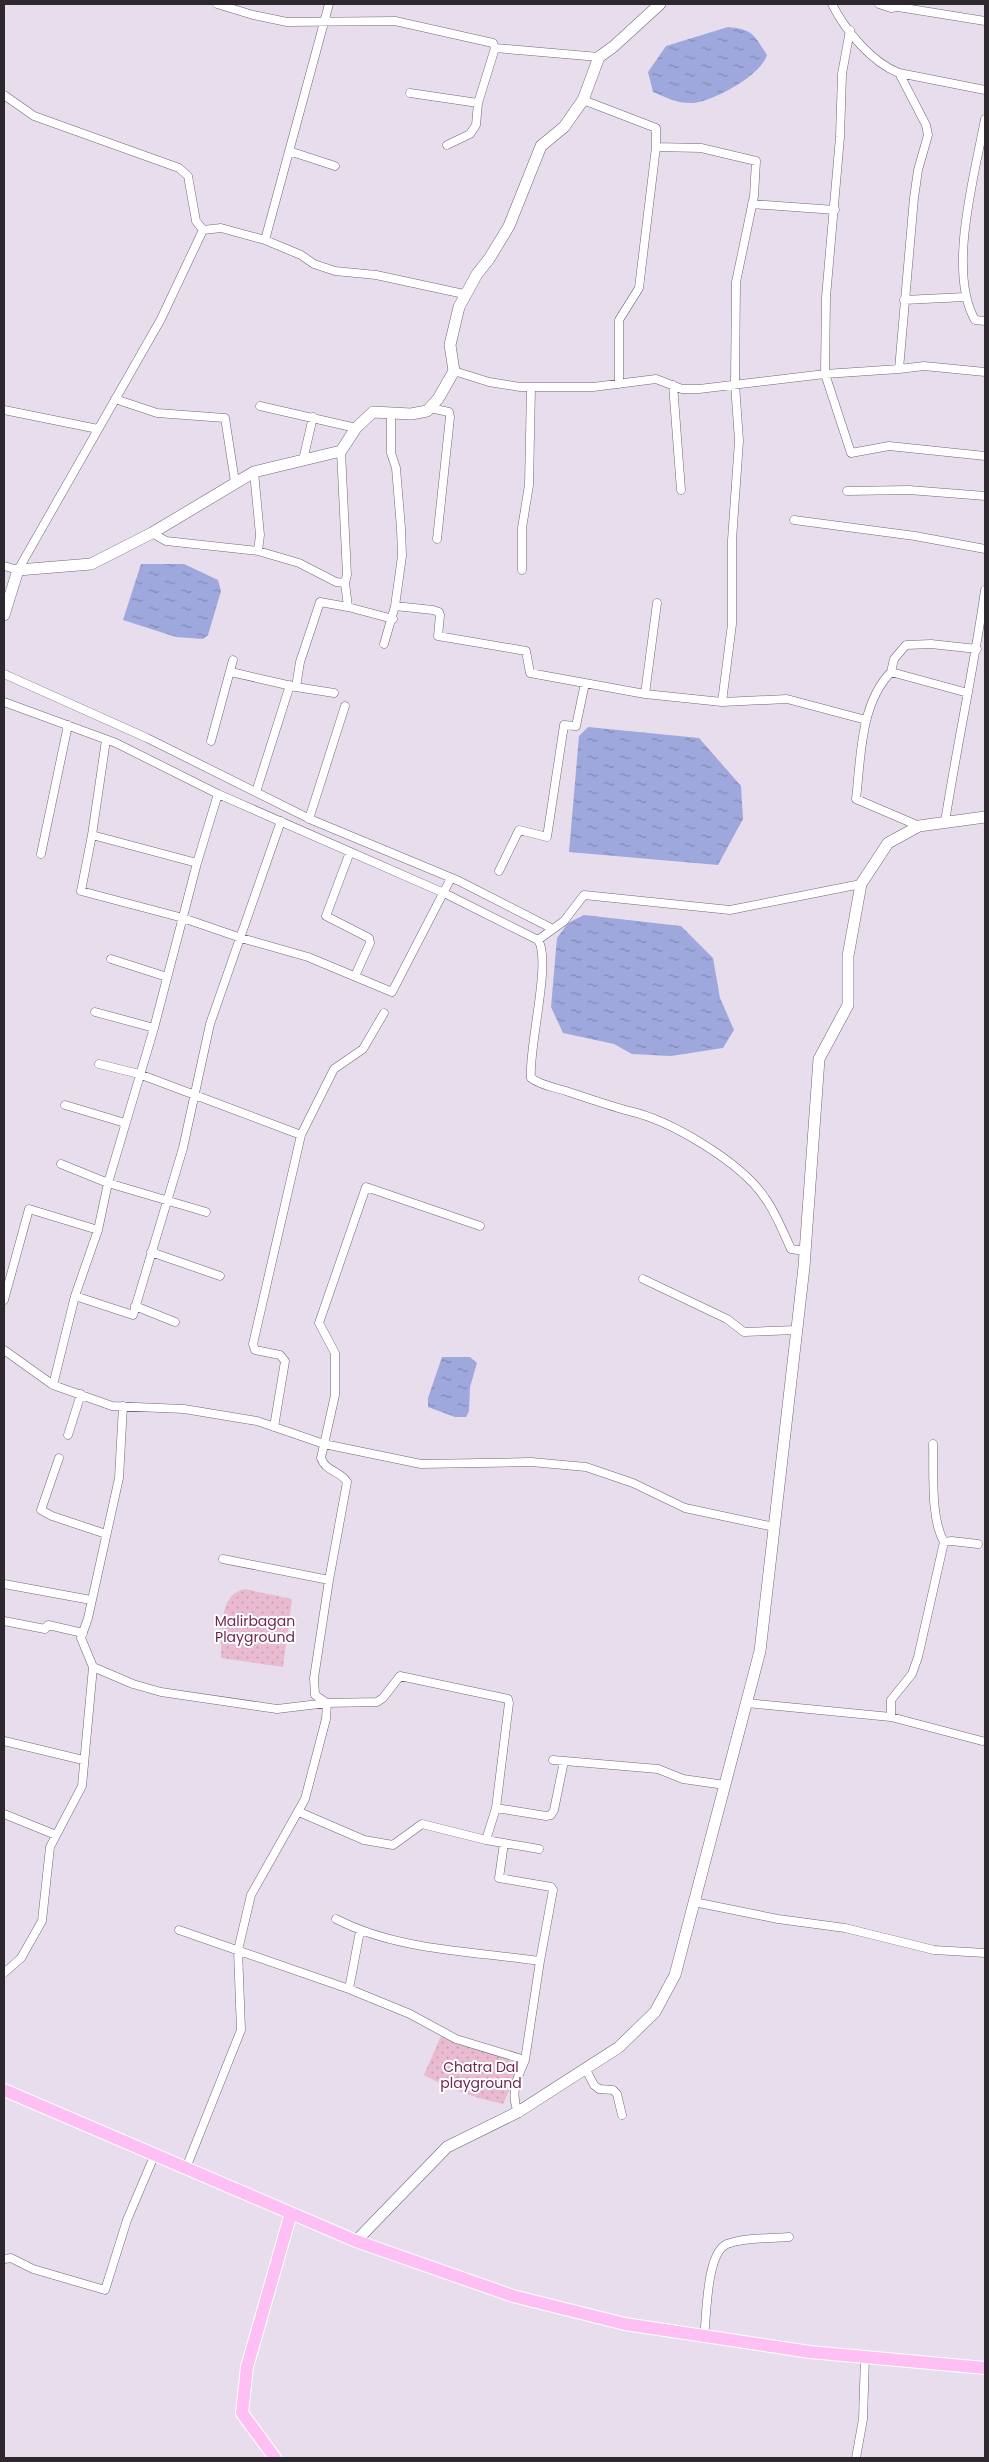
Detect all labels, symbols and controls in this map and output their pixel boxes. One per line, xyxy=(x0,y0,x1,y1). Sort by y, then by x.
park label: Malirbagan Playground xyxy=(215,1611,295,1647)
park label: Chatra Dal playground xyxy=(440,2057,522,2093)

